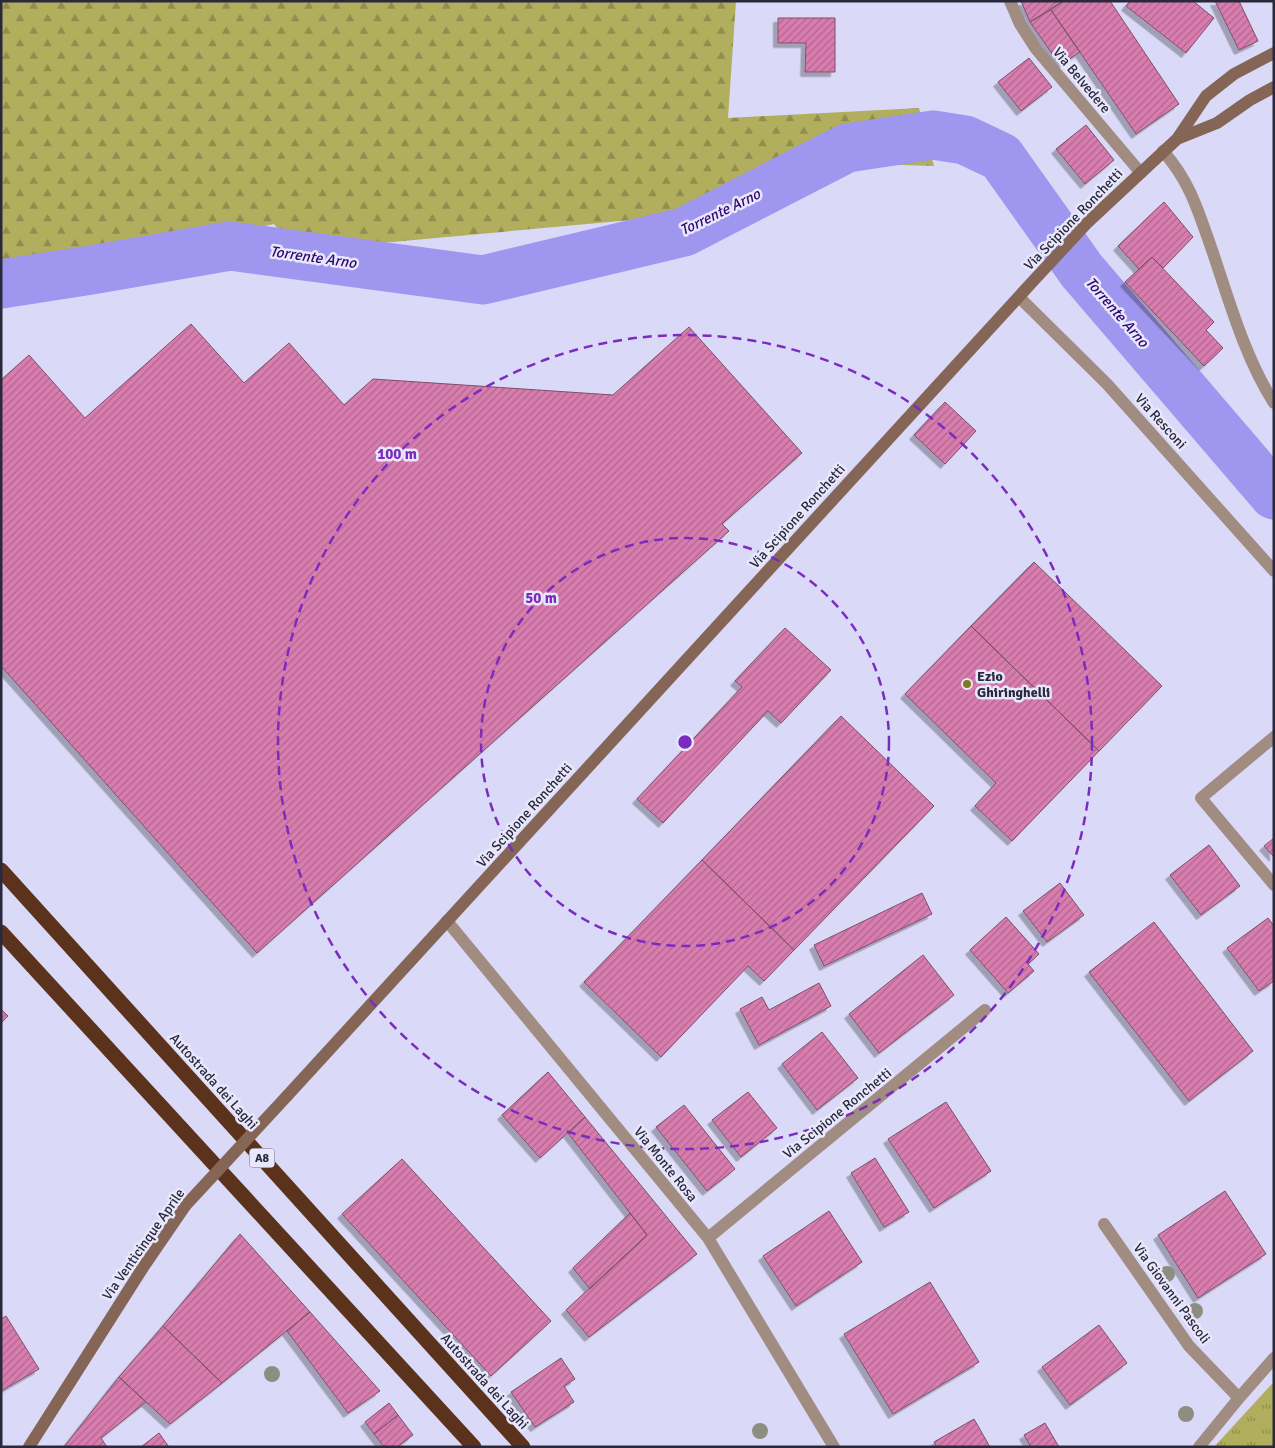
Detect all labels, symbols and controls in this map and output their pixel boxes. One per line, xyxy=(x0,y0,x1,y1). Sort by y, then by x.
street label: Via Belvedere xyxy=(1049,44,1114,117)
street label: Via Scipione Ronchetti xyxy=(1020,165,1126,274)
water label: Torrente Arno xyxy=(677,184,764,239)
water label: Torrente Arno xyxy=(269,242,358,272)
water label: Torrente Arno xyxy=(1082,273,1153,352)
street label: Via Resconi xyxy=(1131,390,1190,453)
text: 100 m xyxy=(377,445,417,463)
street label: Via Scipione Ronchetti xyxy=(746,461,849,572)
text: 50 m xyxy=(525,589,557,607)
place label: Ezio Ghiringhelli xyxy=(977,668,1050,701)
marker: Ezio Ghiringhelli xyxy=(961,678,973,690)
centre of rings xyxy=(676,733,694,751)
street label: Via Scipione Ronchetti xyxy=(473,760,576,871)
street label: Autostrada dei Laghi xyxy=(166,1030,261,1133)
street label: Via Scipione Ronchetti xyxy=(780,1064,895,1162)
street label: Via Monte Rosa xyxy=(630,1123,701,1205)
road number: A8 xyxy=(250,1148,274,1168)
street label: Via Venticinque Aprile xyxy=(99,1185,188,1303)
street label: Via Giovanni Pascoli xyxy=(1129,1240,1214,1347)
street label: Autostrada dei Laghi xyxy=(437,1330,532,1433)

